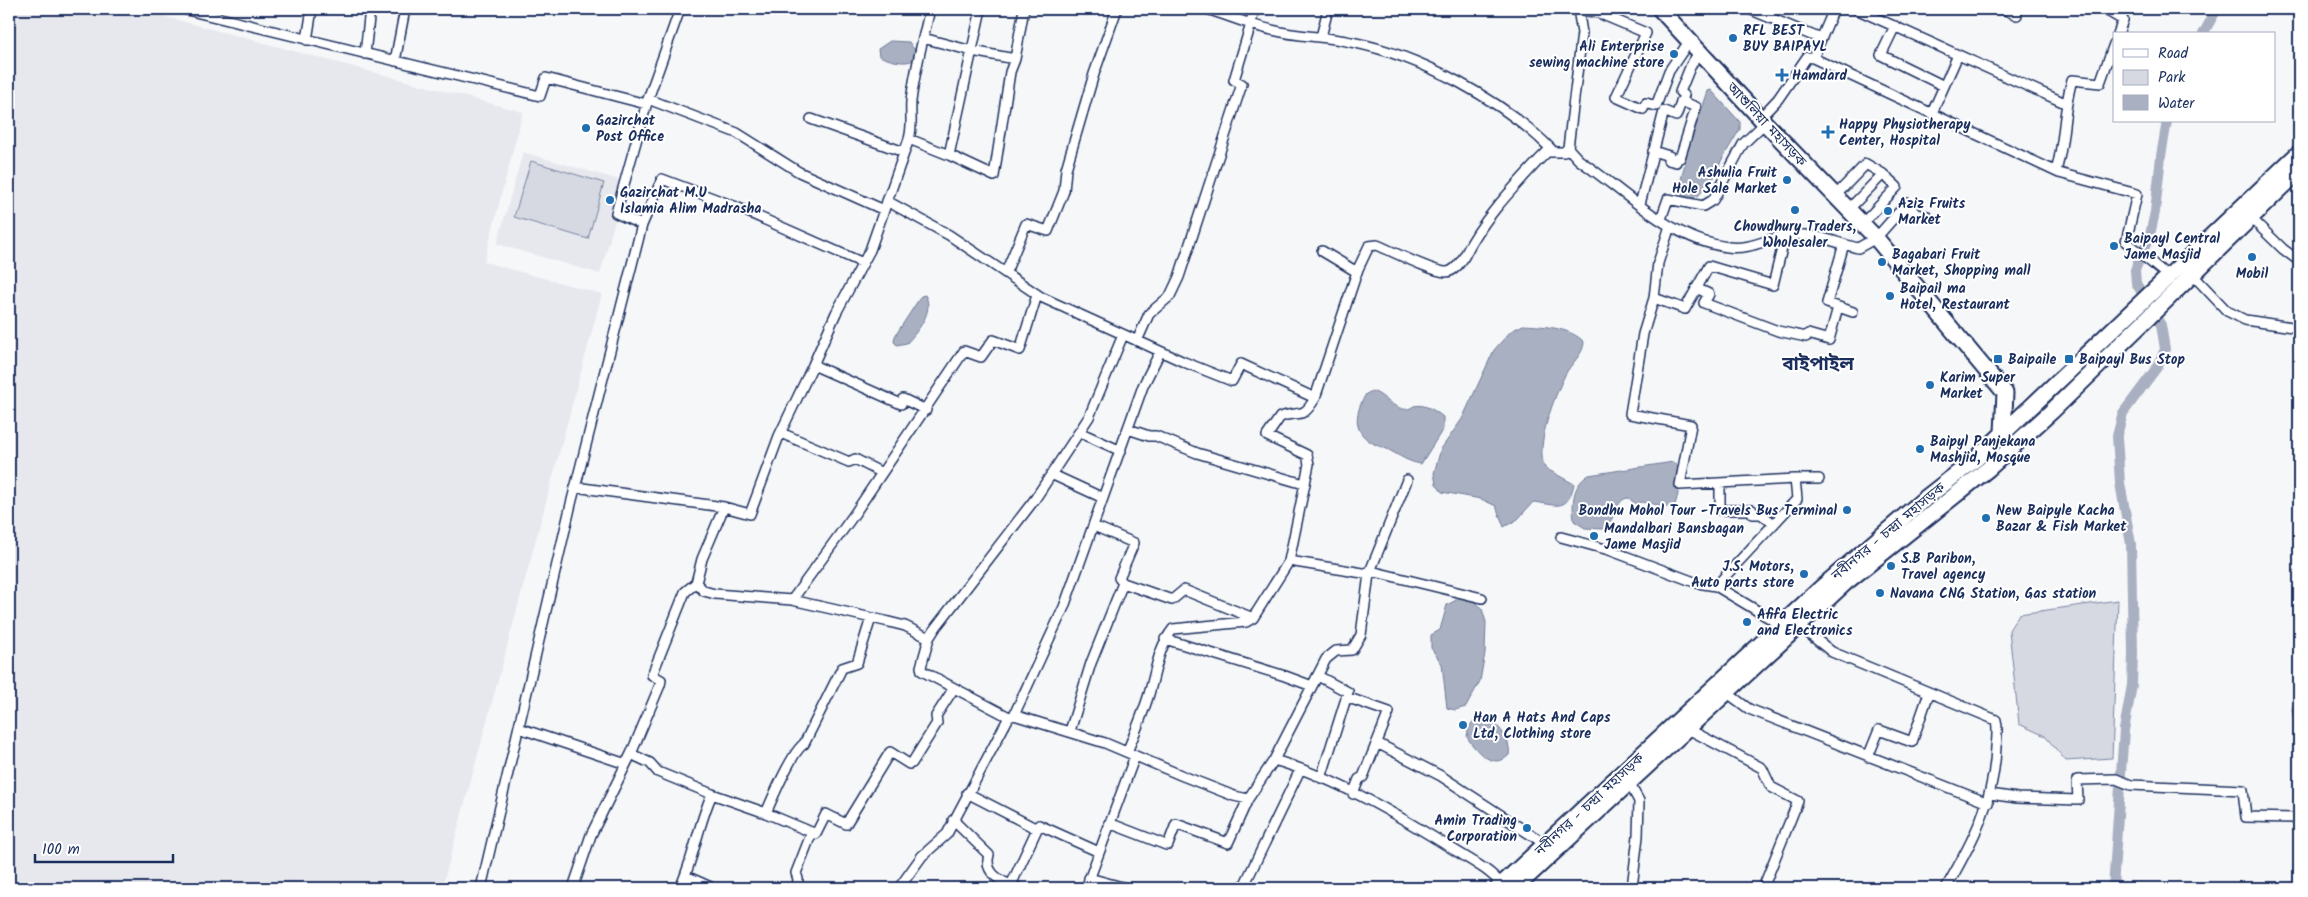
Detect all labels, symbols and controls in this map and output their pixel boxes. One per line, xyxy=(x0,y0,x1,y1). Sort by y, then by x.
place label: RFL BEST BUY BAIPAYL xyxy=(1743,20,1827,58)
marker: RFL BEST BUY BAIPAYL xyxy=(1727,32,1739,44)
legend xyxy=(2113,32,2276,122)
place label: Ali Enterprise sewing machine store xyxy=(1529,36,1664,74)
text: Road xyxy=(2158,42,2189,66)
marker: Ali Enterprise sewing machine store xyxy=(1668,48,1680,60)
place label: Hamdard xyxy=(1792,65,1847,87)
text: Park xyxy=(2158,66,2186,90)
marker: Hamdard xyxy=(1776,69,1788,81)
street label: আশুলিয়া মহাসড়ক xyxy=(1720,77,1812,172)
text: Water xyxy=(2158,92,2195,116)
place label: Gazirchat Post Office xyxy=(596,110,664,148)
place label: Happy Physiotherapy Center, Hospital xyxy=(1839,114,1971,152)
marker: Gazirchat Post Office xyxy=(580,122,592,134)
marker: Happy Physiotherapy Center, Hospital xyxy=(1821,125,1835,139)
place label: Ashulia Fruit Hole Sale Market xyxy=(1672,162,1778,200)
marker: Ashulia Fruit Hole Sale Market xyxy=(1781,174,1793,186)
place label: Gazirchat M.U Islamia Alim Madrasha xyxy=(620,182,761,220)
place label: Aziz Fruits Market xyxy=(1898,193,1966,231)
marker: Gazirchat M.U Islamia Alim Madrasha xyxy=(604,194,616,206)
marker: Chowdhury Traders, Wholesaler xyxy=(1789,204,1801,216)
marker: Aziz Fruits Market xyxy=(1882,205,1894,217)
place label: Chowdhury Traders, Wholesaler xyxy=(1734,216,1856,254)
place label: Baipayl Central Jame Masjid xyxy=(2124,228,2220,266)
marker: Baipayl Central Jame Masjid xyxy=(2108,240,2120,252)
place label: Bagabari Fruit Market, Shopping mall xyxy=(1892,244,2031,282)
marker: Mobil xyxy=(2246,251,2258,263)
marker: Bagabari Fruit Market, Shopping mall xyxy=(1876,256,1888,268)
place label: Mobil xyxy=(2236,263,2268,285)
place label: Baipail ma Hotel, Restaurant xyxy=(1900,278,2010,316)
marker: Baipail ma Hotel, Restaurant xyxy=(1884,290,1896,302)
place label: Baipaile xyxy=(2008,349,2057,371)
place label: Baipayl Bus Stop xyxy=(2079,349,2185,371)
district label: বাইপাইল xyxy=(1781,350,1854,380)
marker: Baipaile xyxy=(1992,353,2004,365)
marker: Baipayl Bus Stop xyxy=(2063,353,2075,365)
place label: Karim Super Market xyxy=(1940,367,2016,405)
marker: Karim Super Market xyxy=(1924,379,1936,391)
place label: Baipyl Panjekana Mashjid, Mosque xyxy=(1930,431,2035,469)
marker: Baipyl Panjekana Mashjid, Mosque xyxy=(1914,443,1926,455)
street label: নবীনগর - চন্দ্রা মহাসড়ক xyxy=(1826,477,1951,587)
place label: Bondhu Mohol Tour -Travels Bus Terminal xyxy=(1579,500,1837,522)
place label: New Baipyle Kacha Bazar & Fish Market xyxy=(1996,500,2127,538)
marker: Bondhu Mohol Tour -Travels Bus Terminal xyxy=(1841,504,1853,516)
marker: New Baipyle Kacha Bazar & Fish Market xyxy=(1980,512,1992,524)
place label: Mandalbari Bansbagan Jame Masjid xyxy=(1604,518,1744,556)
marker: Mandalbari Bansbagan Jame Masjid xyxy=(1588,530,1600,542)
place label: S.B Paribon, Travel agency xyxy=(1901,548,1986,586)
place label: J.S. Motors, Auto parts store xyxy=(1691,556,1794,594)
marker: S.B Paribon, Travel agency xyxy=(1885,560,1897,572)
marker: J.S. Motors, Auto parts store xyxy=(1798,568,1810,580)
place label: Navana CNG Station, Gas station xyxy=(1890,583,2097,605)
marker: Navana CNG Station, Gas station xyxy=(1874,587,1886,599)
place label: Afifa Electric and Electronics xyxy=(1757,604,1853,642)
marker: Afifa Electric and Electronics xyxy=(1741,616,1753,628)
place label: Han A Hats And Caps Ltd, Clothing store xyxy=(1473,707,1611,745)
marker: Han A Hats And Caps Ltd, Clothing store xyxy=(1457,719,1469,731)
street label: নবীনগর - চন্দ্রা মহাসড়ক xyxy=(1529,748,1650,862)
place label: Amin Trading Corporation xyxy=(1434,810,1517,848)
marker: Amin Trading Corporation xyxy=(1521,822,1533,834)
scale bar xyxy=(35,832,172,864)
text: 100 m xyxy=(42,838,80,862)

